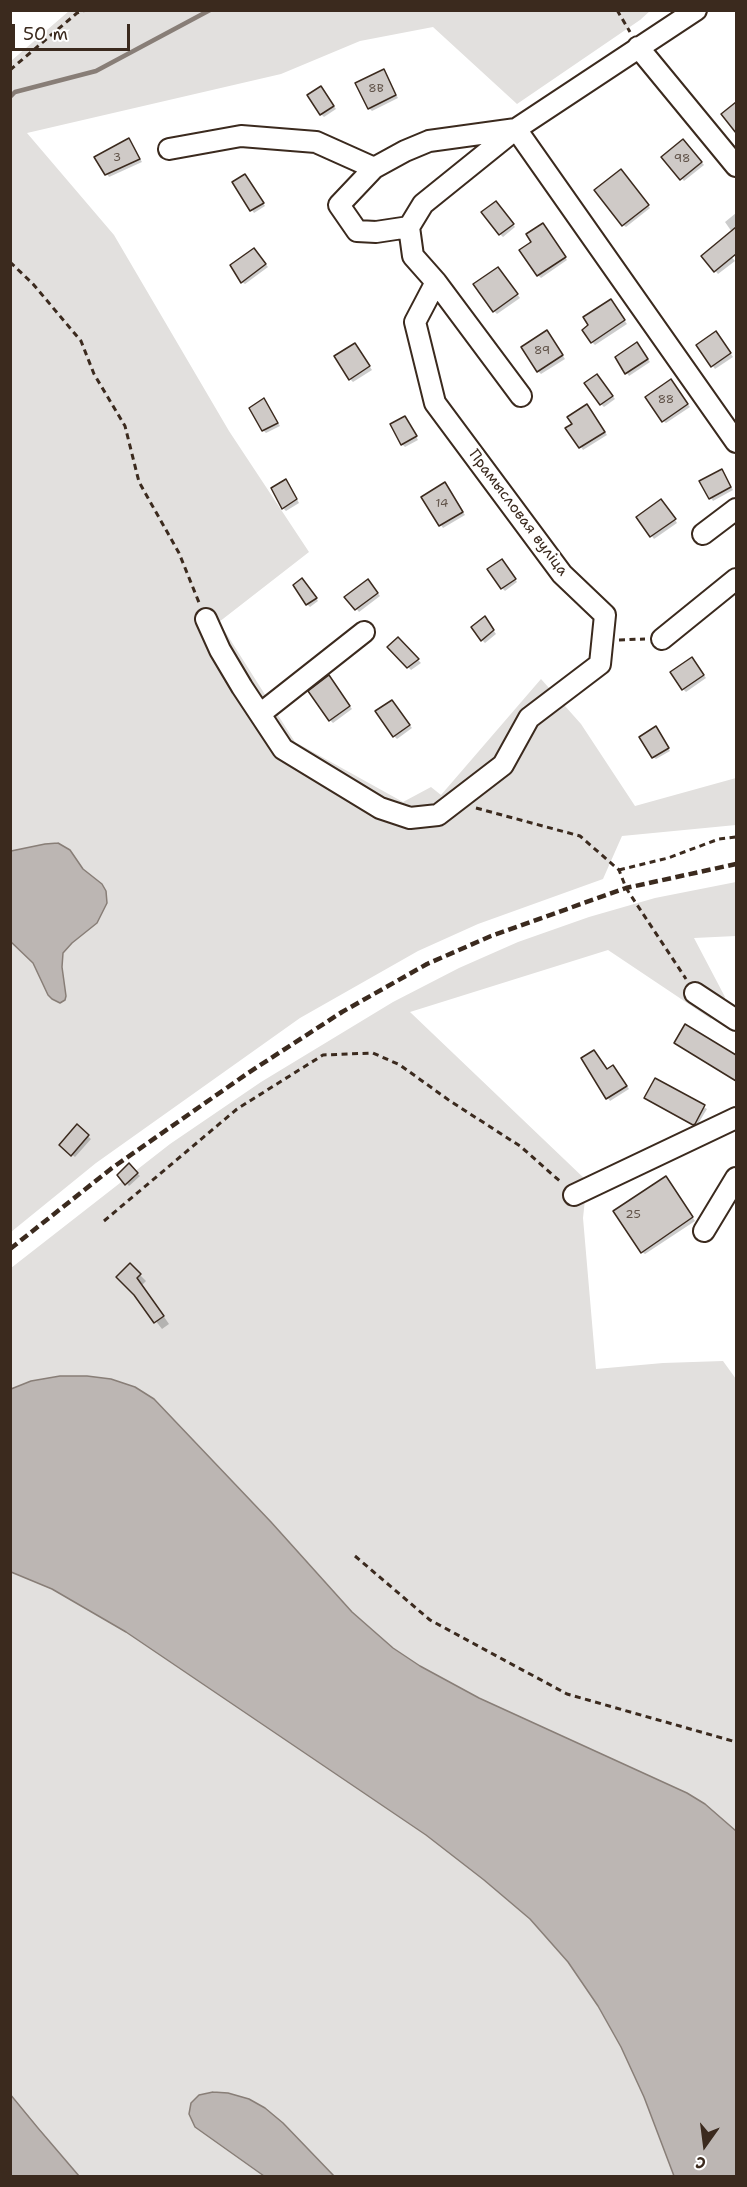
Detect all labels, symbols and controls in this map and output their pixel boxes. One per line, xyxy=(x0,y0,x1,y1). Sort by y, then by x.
scale bar xyxy=(15,12,134,50)
text: 50 m xyxy=(23,22,68,46)
house number: 8В xyxy=(368,82,384,96)
house number: 3 xyxy=(113,151,121,165)
house number: 98 xyxy=(674,152,690,166)
house number: 89 xyxy=(534,344,550,358)
house number: 88 xyxy=(658,393,674,407)
street label: Прамысловая вуліца xyxy=(465,446,571,580)
house number: 14 xyxy=(436,497,448,511)
house number: 25 xyxy=(625,1208,641,1222)
north arrow xyxy=(675,2115,735,2175)
text: С xyxy=(693,2152,708,2174)

